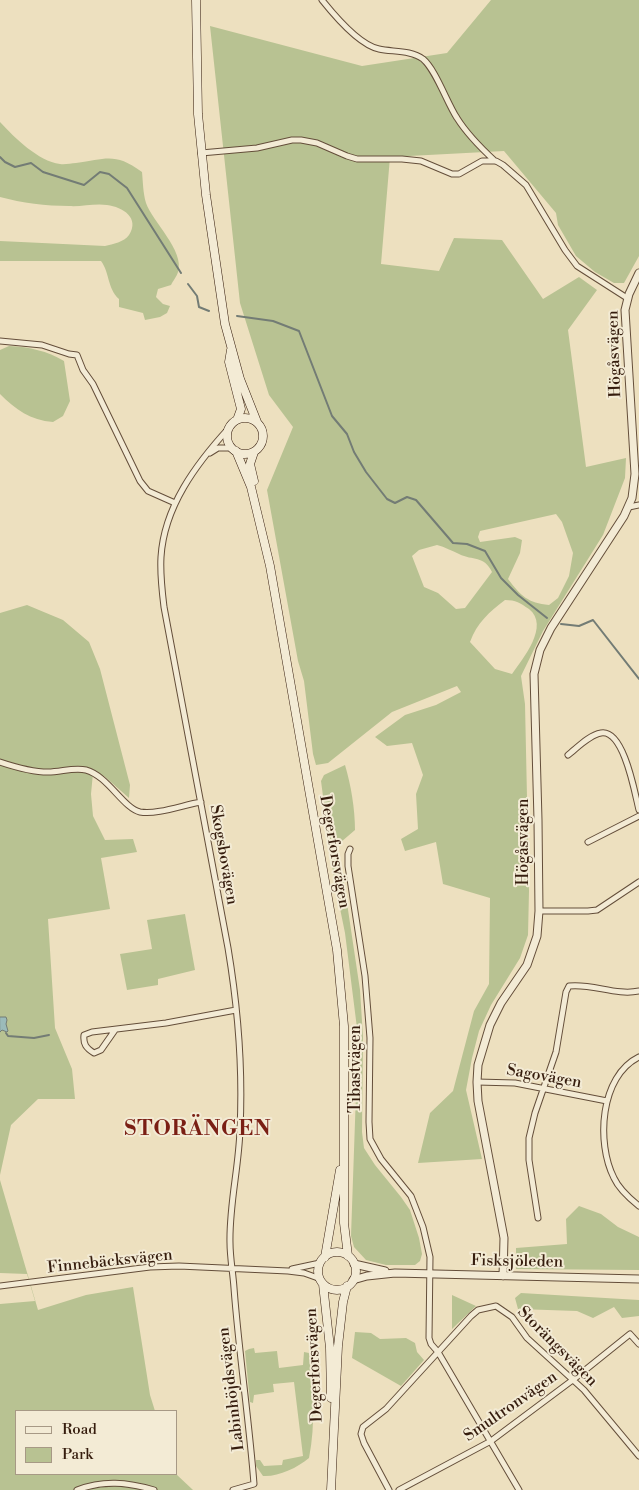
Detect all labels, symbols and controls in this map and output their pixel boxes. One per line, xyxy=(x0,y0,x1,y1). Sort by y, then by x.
street label: Högåsvägen xyxy=(604,310,626,398)
street label: Degerforsvägen xyxy=(315,794,353,910)
street label: Högåsvägen xyxy=(514,798,534,886)
street label: Skogsbovägen xyxy=(205,804,241,906)
street label: Tibastvägen xyxy=(346,1025,366,1113)
street label: Sagovägen xyxy=(505,1061,583,1093)
district label: STORÄNGEN xyxy=(123,1117,273,1143)
street label: Finnebäcksvägen xyxy=(46,1246,174,1278)
street label: Fisksjöleden xyxy=(471,1252,563,1272)
street label: Storängsvägen xyxy=(513,1303,601,1391)
street label: Degerforsvägen xyxy=(302,1307,328,1423)
street label: Labinhöjdsvägen xyxy=(215,1326,249,1452)
street label: Smultronvägen xyxy=(461,1368,561,1446)
legend xyxy=(15,1410,178,1475)
text: Road xyxy=(62,1420,97,1439)
text: Park xyxy=(62,1445,93,1464)

